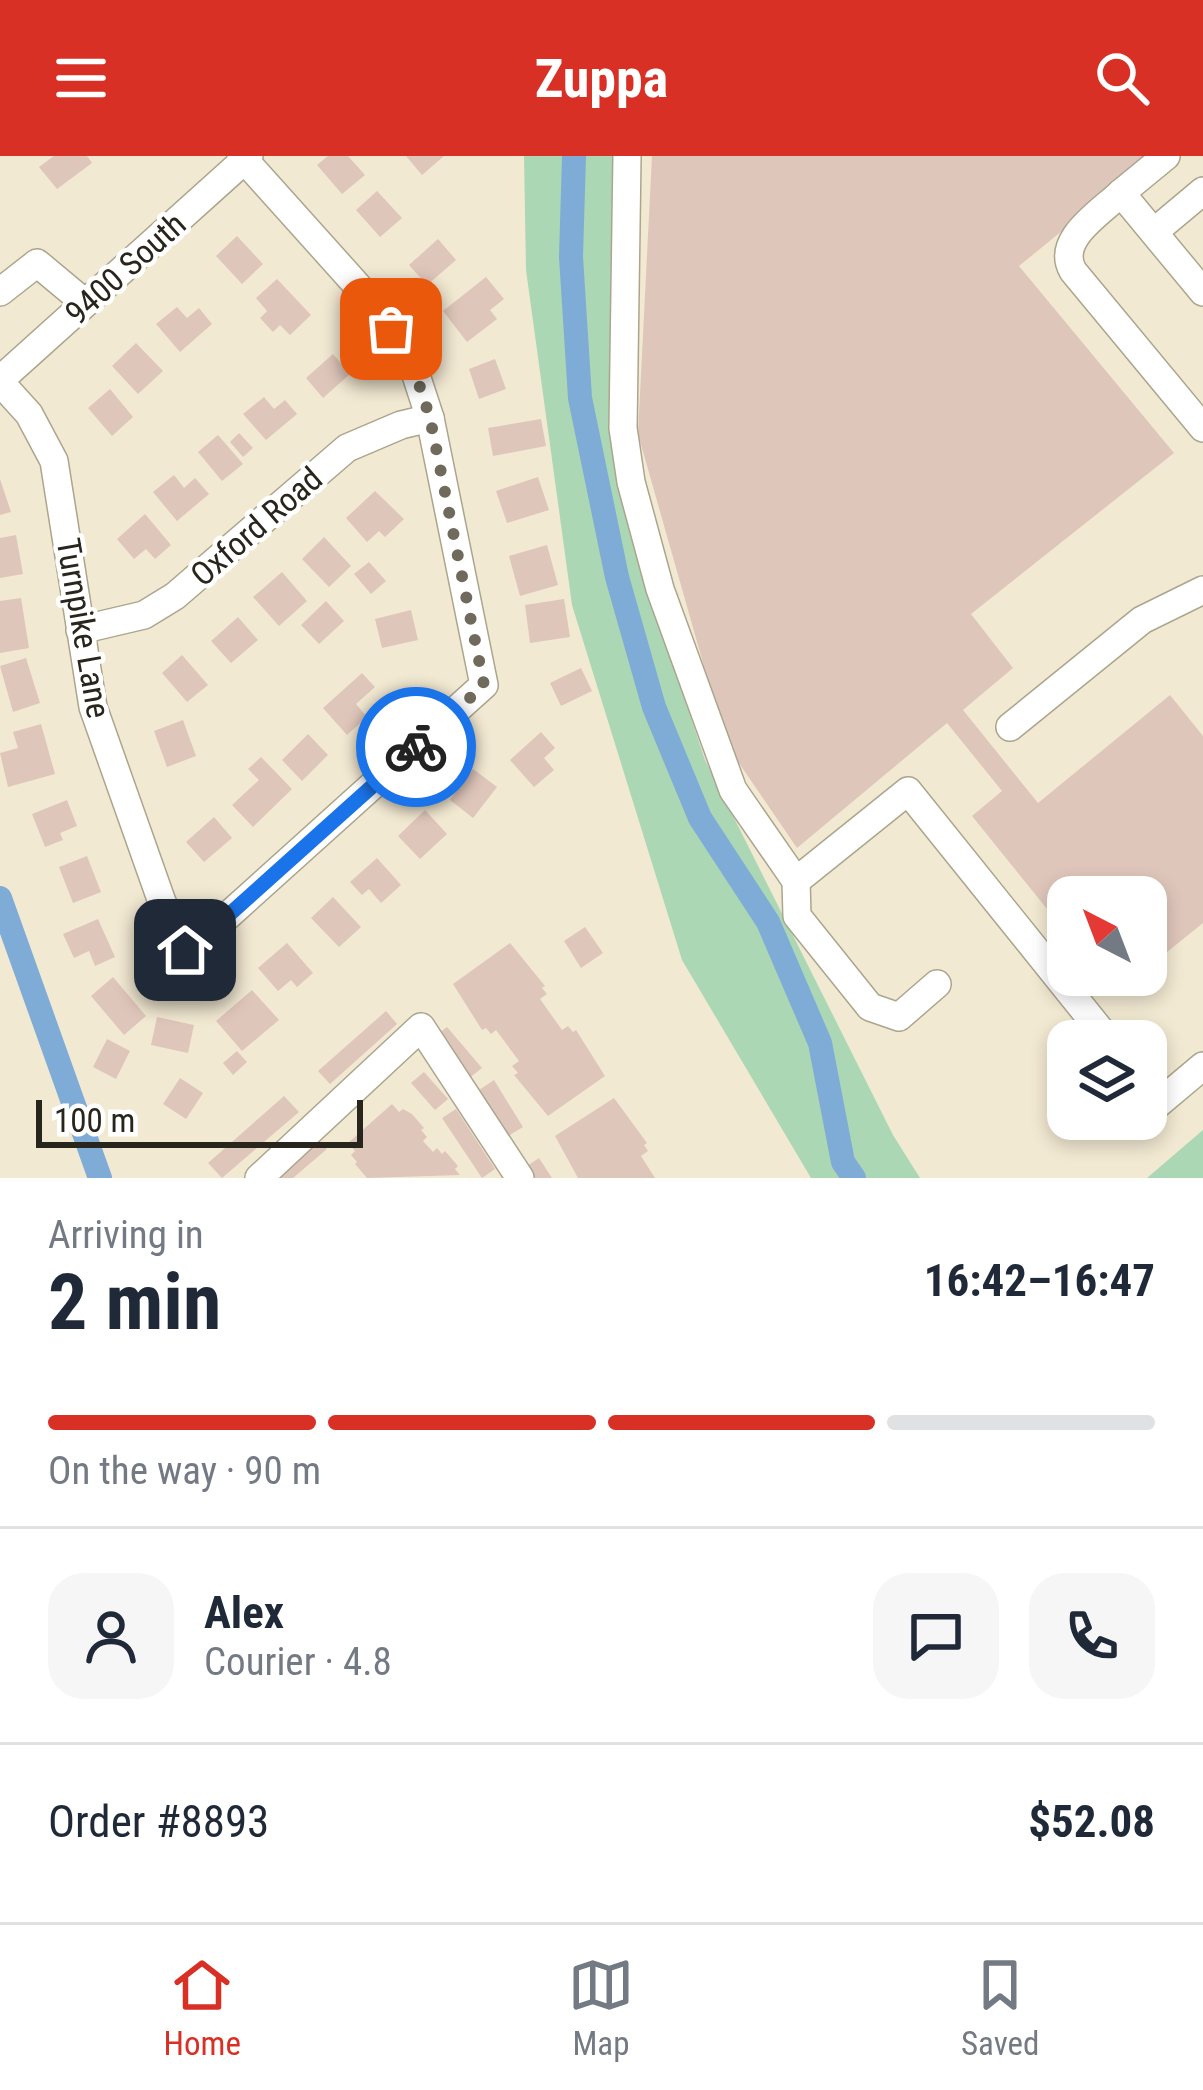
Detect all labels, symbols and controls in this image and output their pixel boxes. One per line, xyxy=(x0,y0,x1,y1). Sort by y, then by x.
icon: menu xyxy=(48,45,114,111)
icon: search xyxy=(1089,45,1155,111)
text: Zuppa xyxy=(535,47,668,110)
street label: 9400 South xyxy=(57,204,193,332)
pin xyxy=(340,278,442,380)
icon: bag xyxy=(358,296,424,362)
street label: Oxford Road xyxy=(183,459,330,594)
street label: Turnpike Lane xyxy=(48,535,119,721)
courier xyxy=(356,687,476,807)
icon: bike xyxy=(383,714,449,780)
north arrow xyxy=(1047,876,1167,996)
map controls xyxy=(1047,876,1167,1140)
pin xyxy=(134,899,236,1001)
icon: home xyxy=(152,917,218,983)
button: layers xyxy=(1047,1020,1167,1140)
scale bar xyxy=(36,1094,363,1147)
text: 100 m xyxy=(54,1101,135,1140)
text: Arriving in xyxy=(48,1212,204,1258)
text: 16:42–16:47 xyxy=(924,1254,1155,1307)
text: 2 min xyxy=(48,1257,221,1348)
text: On the way · 90 m xyxy=(48,1448,321,1494)
button: person xyxy=(48,1573,174,1699)
button: chat xyxy=(873,1573,999,1699)
button: phone xyxy=(1029,1573,1155,1699)
text: Alex xyxy=(204,1586,284,1639)
text: Courier · 4.8 xyxy=(204,1639,392,1685)
text: Order #8893 xyxy=(48,1795,269,1848)
text: $52.08 xyxy=(1028,1795,1155,1848)
tab: Home xyxy=(164,1952,241,2063)
tab: Map xyxy=(568,1952,634,2063)
tab: Saved xyxy=(961,1952,1039,2063)

